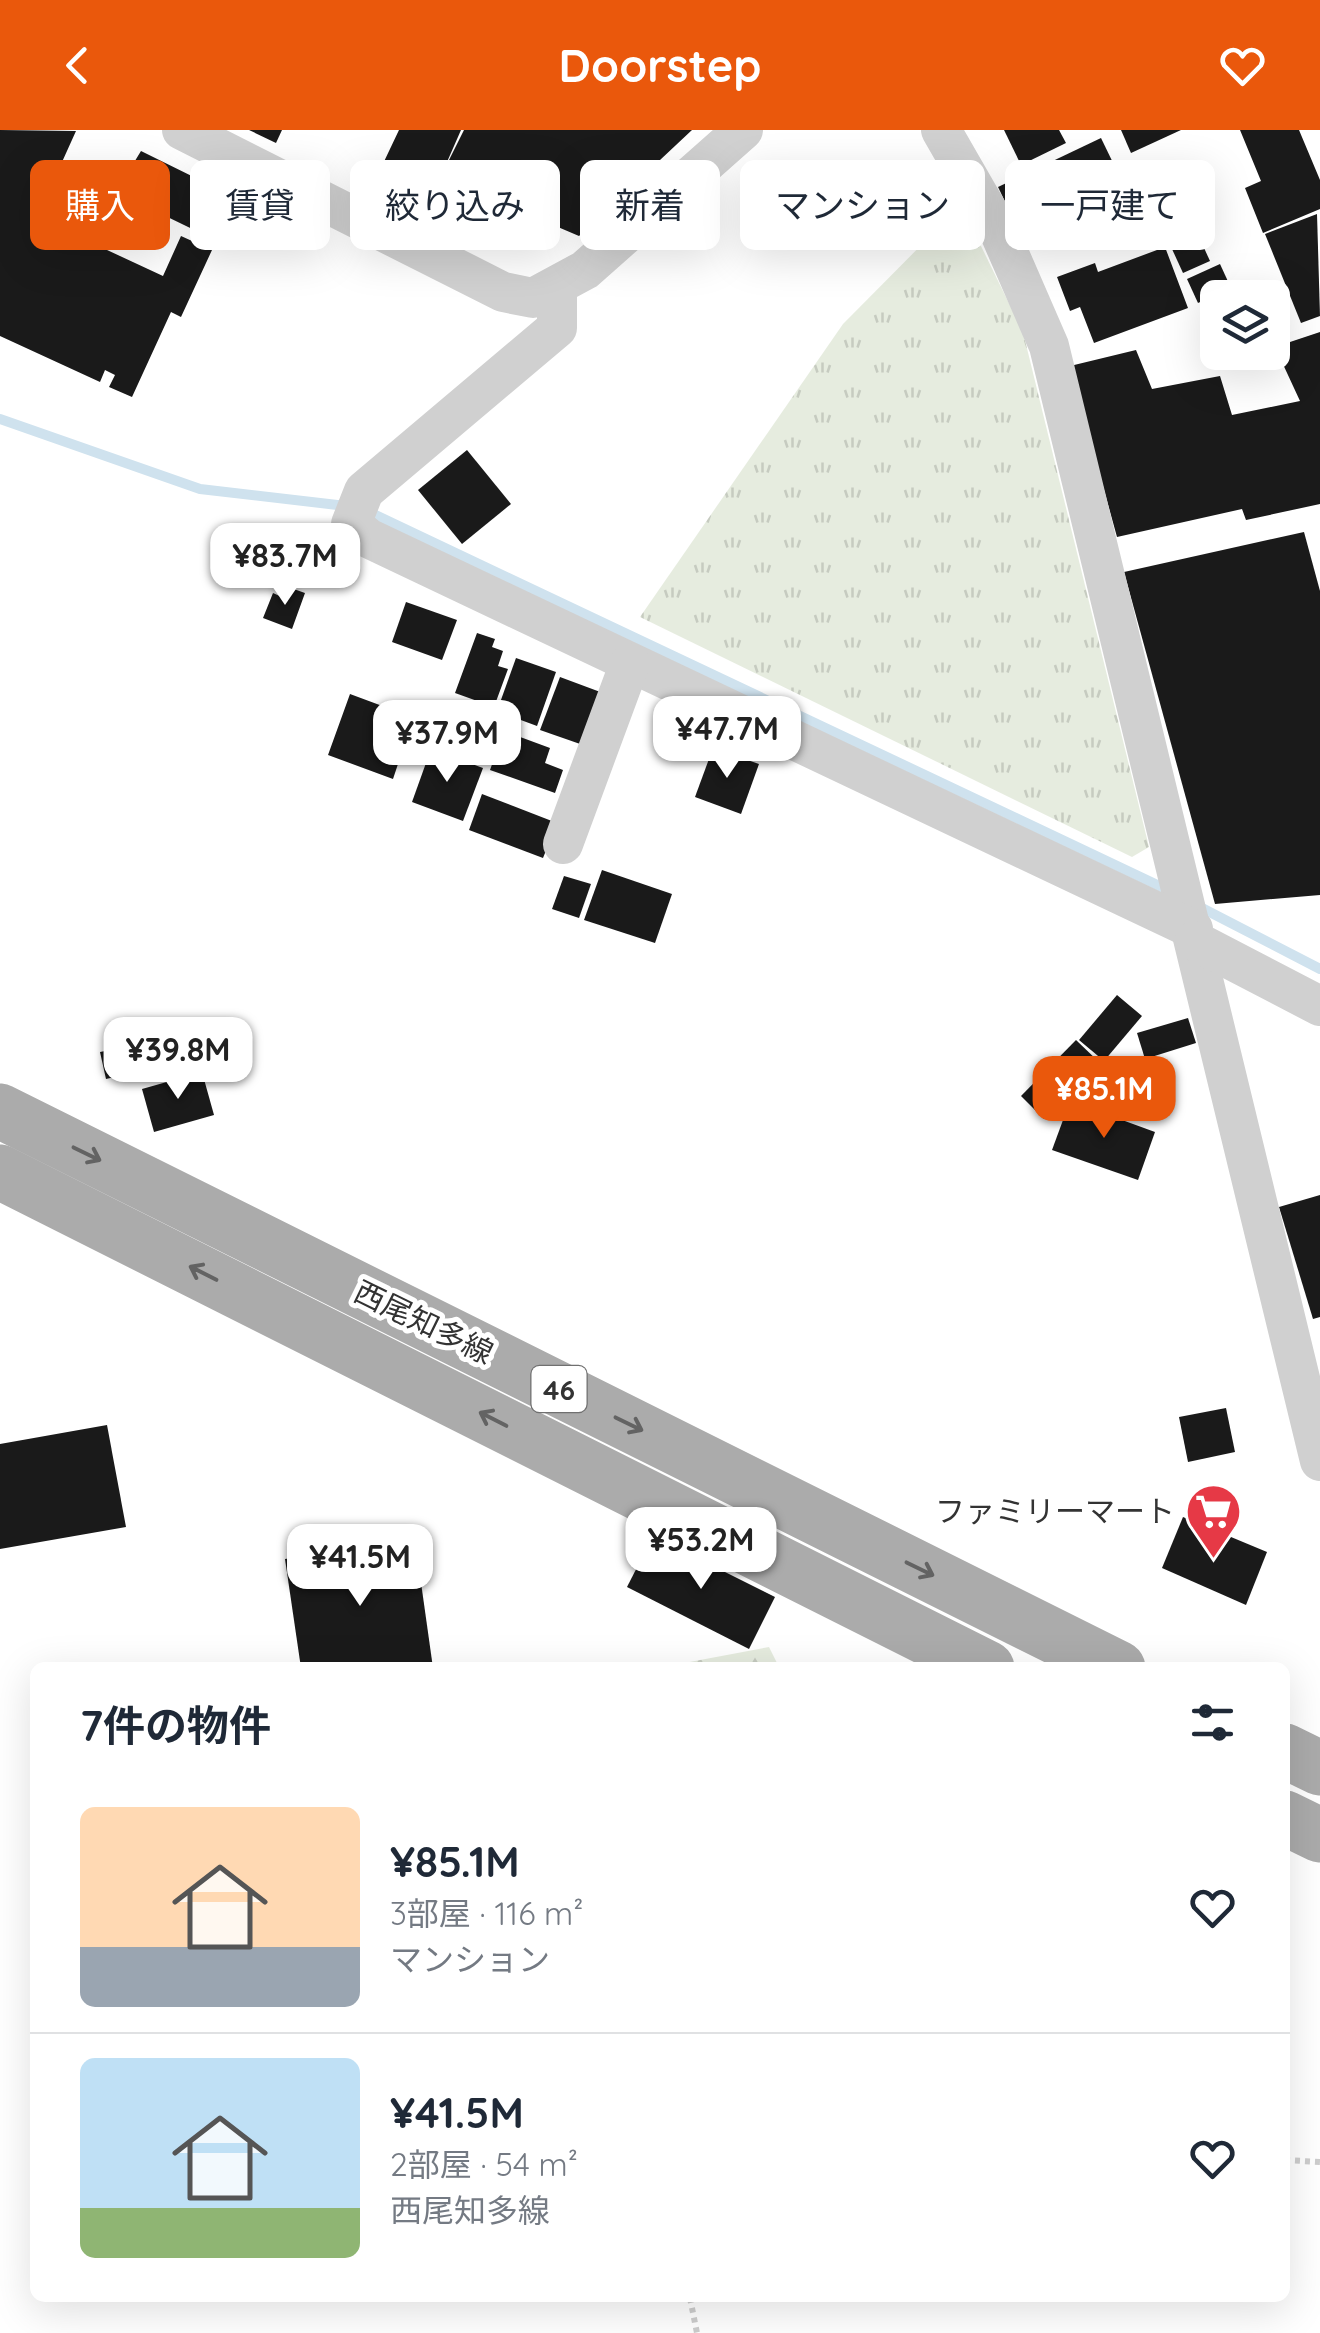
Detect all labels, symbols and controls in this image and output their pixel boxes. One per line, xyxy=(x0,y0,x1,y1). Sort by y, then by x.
text: Doorstep xyxy=(559,37,761,93)
icon: back xyxy=(50,38,105,93)
icon: heart xyxy=(1215,38,1270,93)
chip: 購入 xyxy=(30,160,170,250)
chip: 賃貸 xyxy=(190,160,330,250)
chip: 絞り込み xyxy=(350,160,560,250)
chip: 新着 xyxy=(580,160,720,250)
chip: マンション xyxy=(740,160,985,250)
chip: 一戸建て xyxy=(1005,160,1215,250)
map controls xyxy=(1200,280,1290,370)
button: layers xyxy=(1200,280,1290,370)
pin: ¥83.7M xyxy=(204,523,366,608)
text: ¥83.7M xyxy=(232,535,338,575)
pin: ¥47.7M xyxy=(646,696,808,781)
pin: ¥37.9M xyxy=(366,700,528,785)
text: ¥47.7M xyxy=(675,708,779,748)
text: ¥37.9M xyxy=(395,712,499,752)
pin: ¥39.8M xyxy=(97,1017,259,1102)
text: ¥39.8M xyxy=(126,1029,230,1069)
pin: ¥85.1M xyxy=(1023,1056,1185,1141)
text: ¥85.1M xyxy=(1055,1068,1153,1108)
one-way arrow xyxy=(72,1146,102,1165)
one-way arrow xyxy=(188,1263,218,1282)
street label: 西尾知多線 xyxy=(348,1272,500,1372)
road number: 46 xyxy=(532,1366,586,1412)
one-way arrow xyxy=(479,1409,509,1428)
one-way arrow xyxy=(614,1415,643,1434)
supermarket icon: ファミリーマート xyxy=(1184,1481,1244,1560)
place label: ファミリーマート xyxy=(935,1492,1175,1530)
pin: ¥53.2M xyxy=(620,1507,782,1592)
text: ¥53.2M xyxy=(647,1519,755,1559)
pin: ¥41.5M xyxy=(279,1524,441,1609)
text: ¥41.5M xyxy=(309,1536,411,1576)
one-way arrow xyxy=(904,1560,934,1579)
icon: filters xyxy=(1185,1695,1240,1750)
text: 7件の物件 xyxy=(80,1699,271,1752)
text: ¥85.1M xyxy=(390,1835,520,1888)
icon: home xyxy=(160,1847,280,1967)
icon: heart xyxy=(1185,1880,1240,1935)
text: 3部屋 · 116 m² xyxy=(390,1893,583,1933)
text: マンション xyxy=(390,1939,550,1979)
text: ¥41.5M xyxy=(390,2086,524,2139)
icon: home xyxy=(160,2098,280,2218)
icon: heart xyxy=(1185,2131,1240,2186)
text: 2部屋 · 54 m² xyxy=(390,2144,578,2184)
text: 西尾知多線 xyxy=(390,2190,550,2230)

